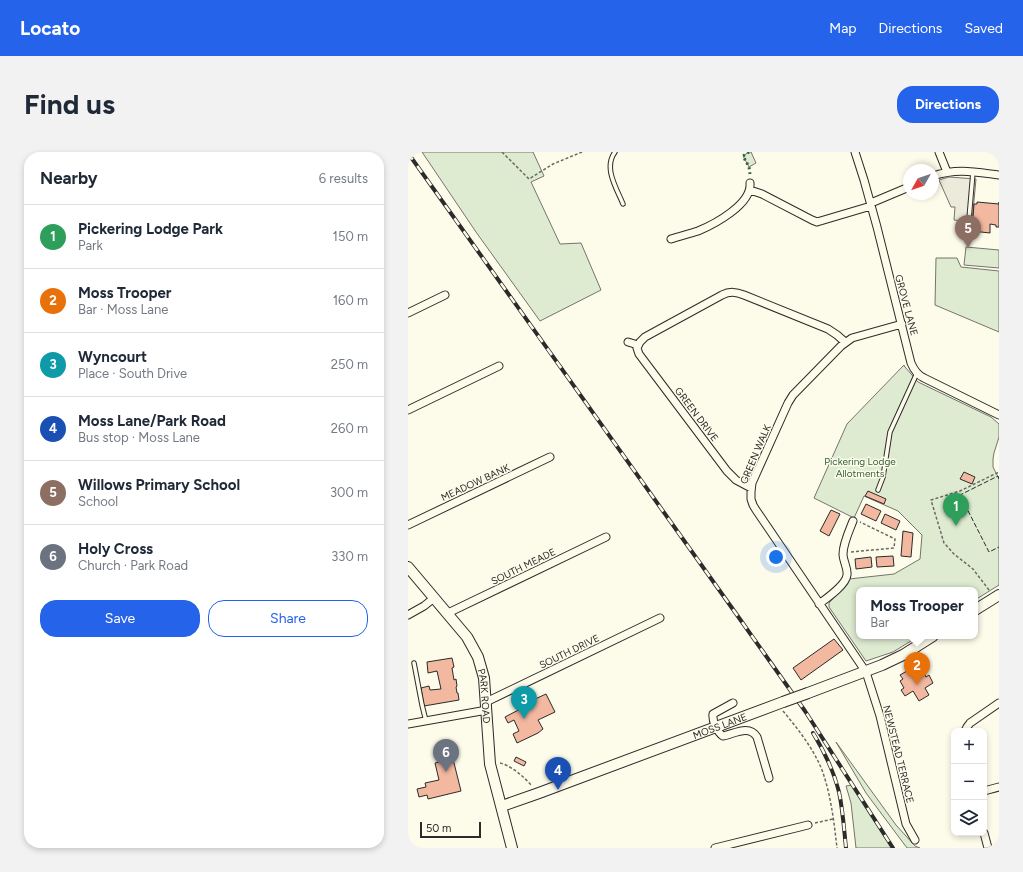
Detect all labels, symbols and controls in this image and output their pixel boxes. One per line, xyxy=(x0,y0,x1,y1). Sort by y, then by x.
text: Locato xyxy=(20,17,80,40)
text: Map xyxy=(829,20,857,37)
text: Directions xyxy=(879,20,942,37)
text: Saved xyxy=(964,20,1003,37)
button: Directions xyxy=(897,86,999,123)
text: Find us xyxy=(24,87,115,121)
north arrow xyxy=(903,164,939,200)
text: Nearby xyxy=(40,168,98,188)
text: 6 results xyxy=(319,171,368,186)
pin: 5 xyxy=(955,215,981,248)
text: Pickering Lodge Park xyxy=(78,220,223,238)
text: 1 xyxy=(50,229,56,244)
text: 150 m xyxy=(333,229,368,244)
text: Park xyxy=(78,238,103,253)
street label: GROVE LANE xyxy=(892,273,921,337)
text: Moss Trooper xyxy=(78,284,171,302)
text: 2 xyxy=(49,293,57,308)
text: 160 m xyxy=(333,293,368,308)
text: Bar · Moss Lane xyxy=(78,302,168,317)
text: Wyncourt xyxy=(78,348,147,366)
text: 3 xyxy=(49,357,57,372)
text: 250 m xyxy=(331,357,368,372)
text: Place · South Drive xyxy=(78,366,187,381)
street label: GREEN DRIVE xyxy=(672,385,721,444)
text: Moss Lane/Park Road xyxy=(78,412,226,430)
text: 4 xyxy=(49,421,57,436)
text: 260 m xyxy=(331,421,368,436)
street label: GREEN WALK xyxy=(737,422,774,486)
text: Bus stop · Moss Lane xyxy=(78,430,200,445)
park label: Pickering Lodge Allotments xyxy=(824,455,896,480)
street label: MEADOW BANK xyxy=(439,460,513,504)
text: Willows Primary School xyxy=(78,476,240,494)
text: 5 xyxy=(49,485,57,500)
text: 300 m xyxy=(330,485,368,500)
pin: 1 xyxy=(943,493,969,526)
text: School xyxy=(78,494,118,509)
text: Holy Cross xyxy=(78,540,153,558)
street label: SOUTH MEADE xyxy=(489,545,558,588)
your location xyxy=(766,547,786,567)
text: 6 xyxy=(49,549,57,564)
text: 330 m xyxy=(331,549,368,564)
text: Church · Park Road xyxy=(78,558,188,573)
popup xyxy=(856,587,978,639)
text: Moss Trooper xyxy=(870,597,964,615)
button: Save xyxy=(40,600,200,637)
button: Share xyxy=(208,600,368,637)
text: Bar xyxy=(870,615,889,630)
street label: SOUTH DRIVE xyxy=(537,631,601,672)
pin: 2 xyxy=(904,652,930,685)
street label: PARK ROAD xyxy=(475,667,493,724)
pin: 3 xyxy=(511,686,537,719)
street label: NEWSTEAD TERRACE xyxy=(880,704,917,805)
street label: MOSS LANE xyxy=(691,710,749,742)
map controls xyxy=(951,728,987,836)
button: + xyxy=(951,728,987,764)
pin: 6 xyxy=(433,739,459,772)
pin: 4 xyxy=(545,757,571,790)
button: − xyxy=(951,764,987,800)
button: layers xyxy=(951,800,987,836)
scale bar xyxy=(420,820,481,839)
text: 50 m xyxy=(426,822,451,835)

